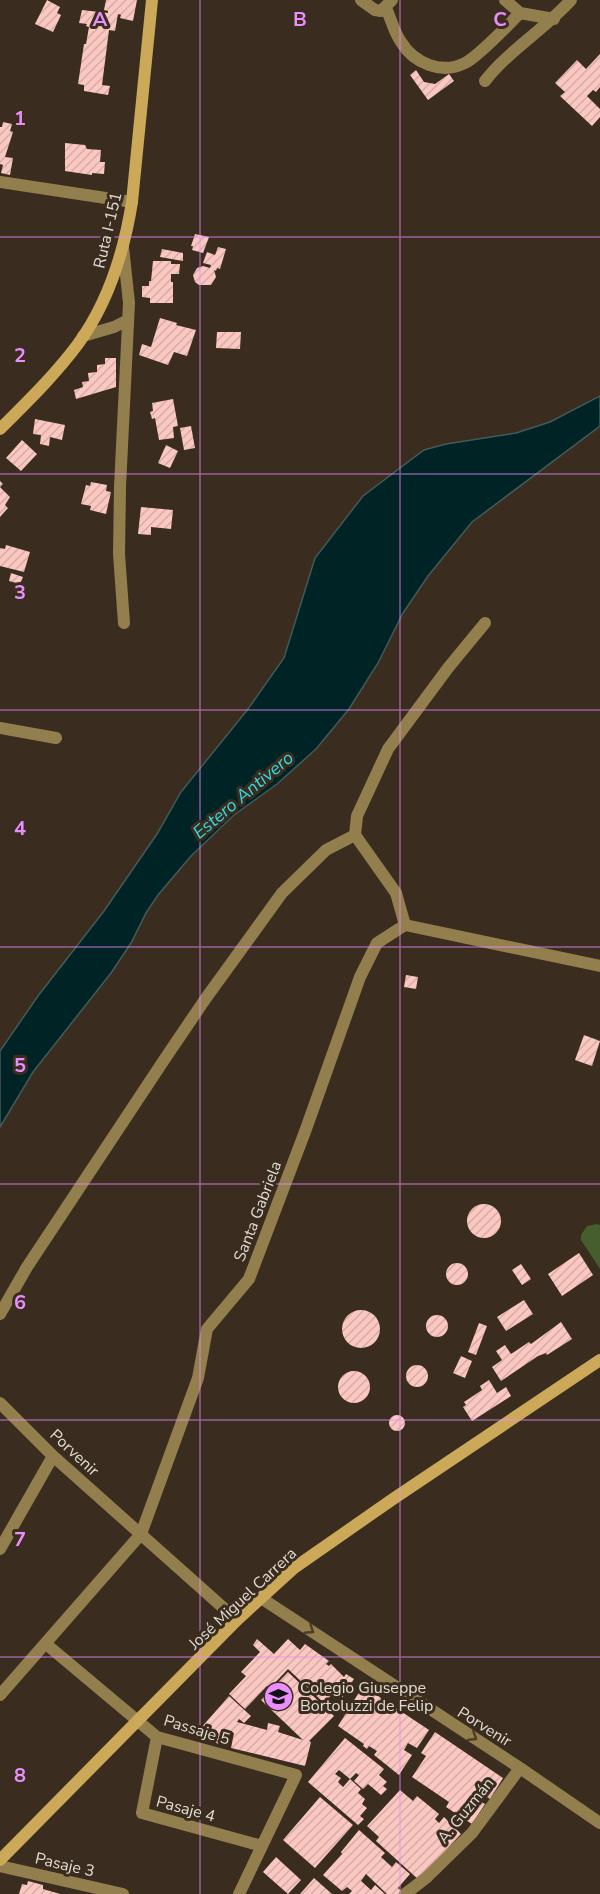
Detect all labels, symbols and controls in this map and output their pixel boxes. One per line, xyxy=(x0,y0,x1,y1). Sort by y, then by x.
text: A xyxy=(93,6,108,33)
text: B xyxy=(293,6,307,33)
text: C xyxy=(493,6,507,33)
text: 1 xyxy=(14,105,26,132)
street label: Ruta I-151 xyxy=(89,190,127,270)
text: 2 xyxy=(14,342,26,369)
text: 3 xyxy=(14,579,26,606)
water label: Estero Antivero xyxy=(188,746,298,844)
text: 4 xyxy=(14,815,26,842)
text: 5 xyxy=(14,1052,26,1079)
street label: Santa Gabriela xyxy=(229,1158,287,1265)
text: 6 xyxy=(14,1289,26,1316)
street label: Porvenir xyxy=(45,1424,104,1481)
text: 7 xyxy=(14,1526,26,1553)
street label: José Miguel Carrera xyxy=(183,1543,302,1655)
one-way arrow xyxy=(303,1623,314,1634)
place label: Colegio Giuseppe Bortoluzzi de Felip xyxy=(300,1677,433,1717)
school or university icon: Colegio Giuseppe Bortoluzzi de Felip xyxy=(263,1680,295,1712)
street label: Porvenir xyxy=(453,1702,516,1752)
street label: Passaje 5 xyxy=(161,1709,232,1750)
one-way arrow xyxy=(467,1730,477,1742)
text: 8 xyxy=(14,1762,26,1789)
street label: A. Guzmán xyxy=(432,1773,499,1848)
street label: Pasaje 4 xyxy=(154,1791,218,1828)
street label: Pasaje 3 xyxy=(33,1847,97,1882)

